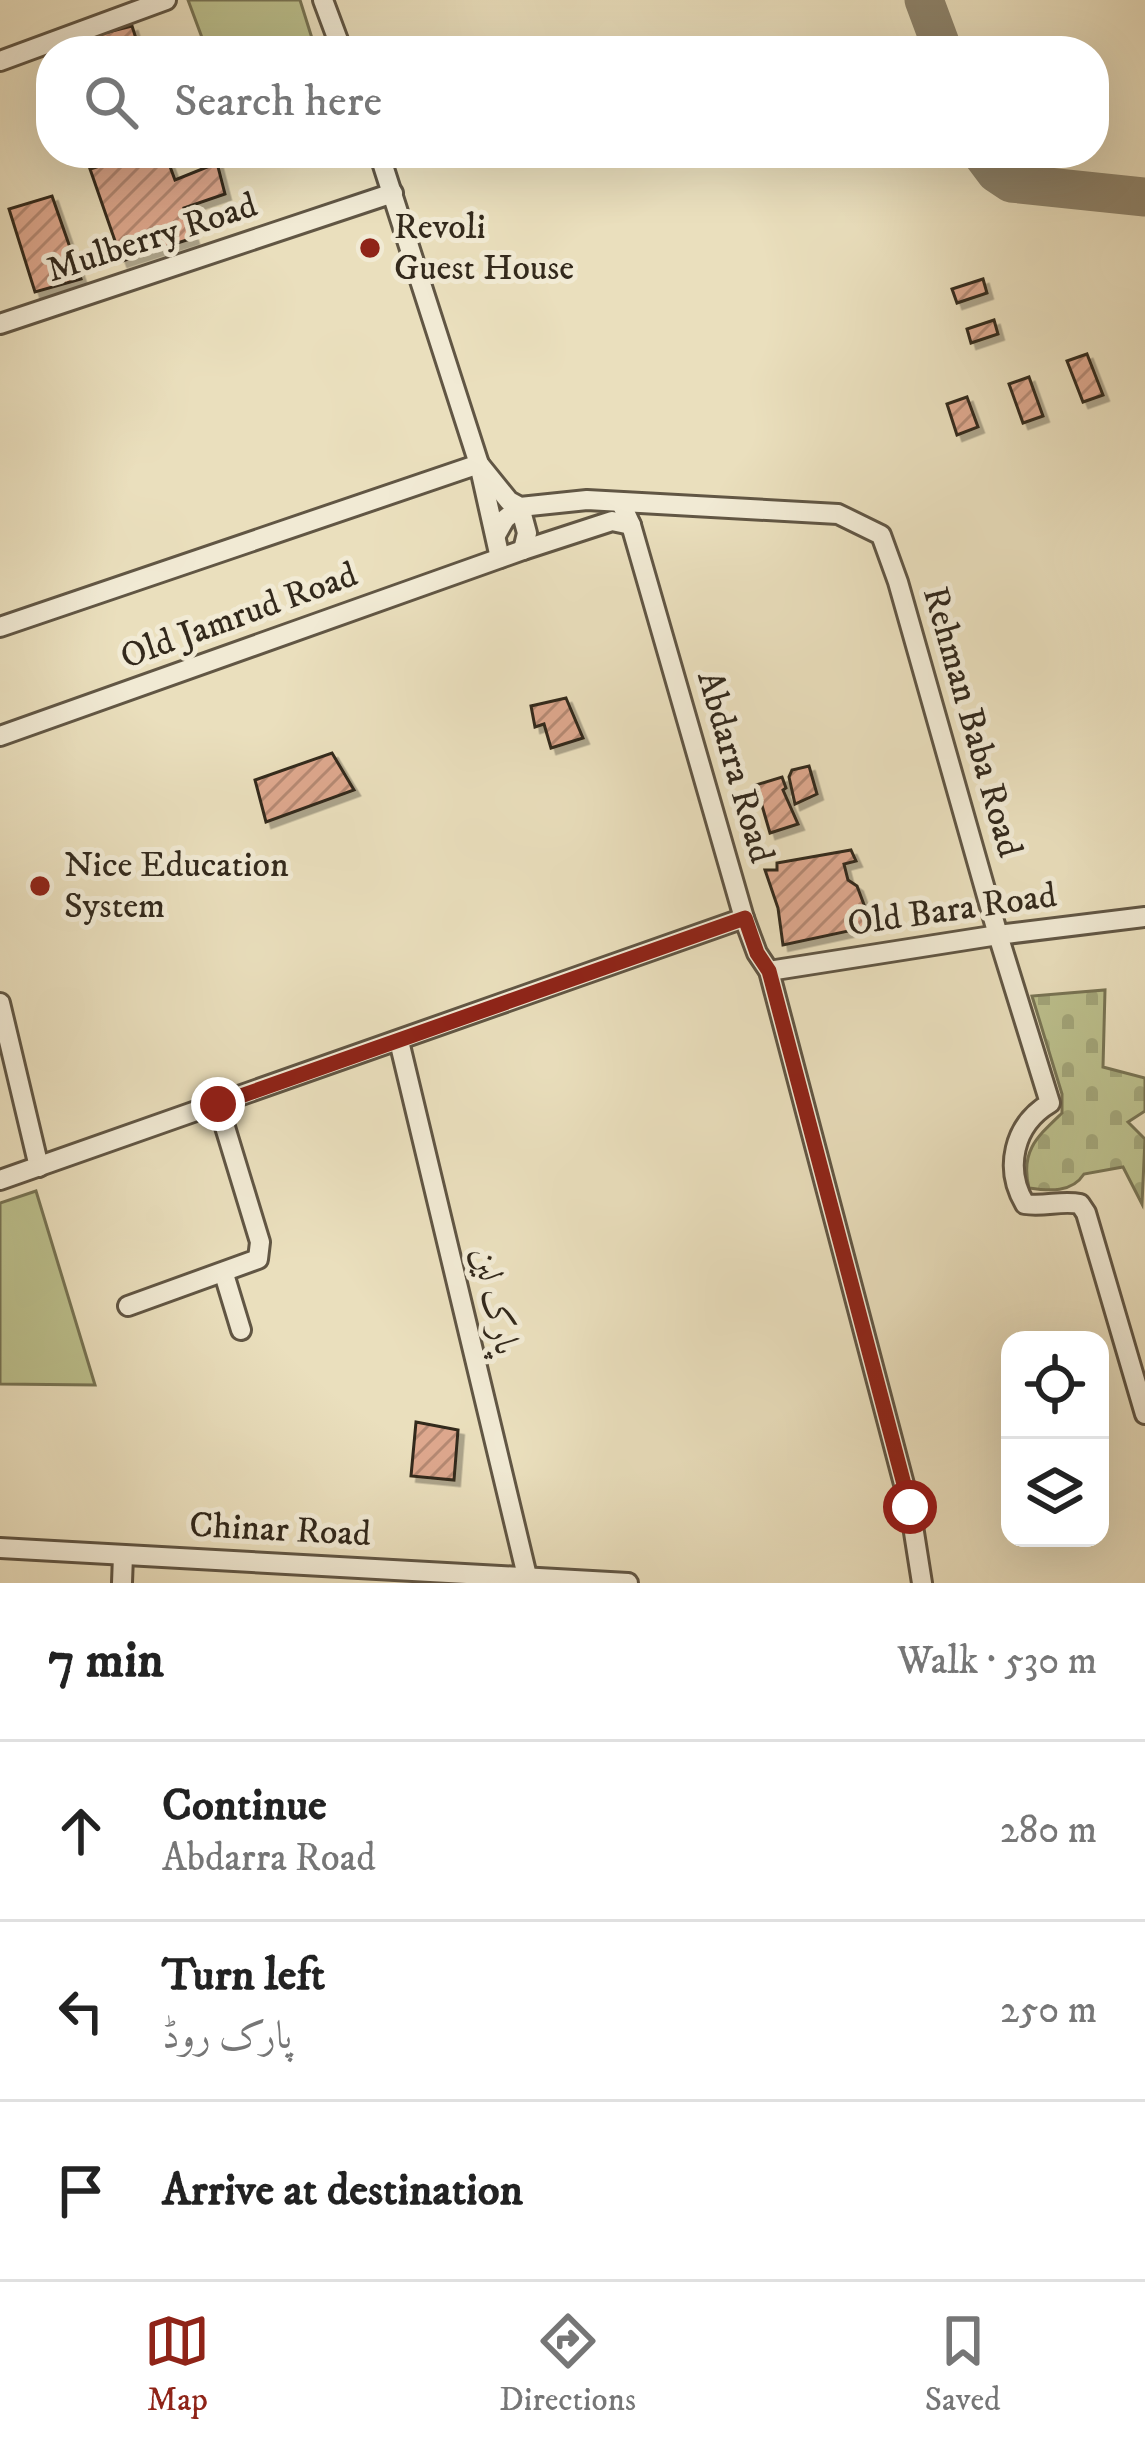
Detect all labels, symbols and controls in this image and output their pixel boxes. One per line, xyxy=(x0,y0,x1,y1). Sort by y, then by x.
search box xyxy=(36,36,1109,168)
icon: search xyxy=(78,69,144,135)
text: Search here xyxy=(174,74,382,130)
street label: Mulberry Road xyxy=(41,183,263,293)
place label: Revoli Guest House xyxy=(394,205,574,291)
marker: Revoli Guest House xyxy=(357,235,383,261)
street label: Old Jamrud Road xyxy=(114,552,364,680)
street label: Rehman Baba Road xyxy=(912,582,1032,862)
street label: Abdarra Road xyxy=(686,666,784,868)
place label: Nice Education System xyxy=(64,843,289,929)
marker: Nice Education System xyxy=(27,873,53,899)
street label: Old Bara Road xyxy=(845,873,1060,947)
route end xyxy=(191,1077,245,1131)
street label: پارک لین xyxy=(459,1243,530,1362)
map controls xyxy=(1001,1331,1109,1547)
button: locate xyxy=(1001,1331,1109,1439)
button: layers xyxy=(1001,1439,1109,1547)
route start xyxy=(883,1480,937,1534)
street label: Chinar Road xyxy=(188,1503,372,1557)
text: 7 min xyxy=(48,1629,164,1693)
text: Walk · 530 m xyxy=(897,1637,1097,1686)
text: Continue xyxy=(162,1778,327,1834)
icon: ahead xyxy=(48,1798,114,1864)
text: 280 m xyxy=(1000,1806,1097,1855)
text: Abdarra Road xyxy=(162,1834,376,1883)
text: Turn left xyxy=(162,1948,325,2004)
icon: left xyxy=(48,1978,114,2044)
text: 250 m xyxy=(1000,1986,1097,2035)
text: پارک روڈ xyxy=(162,2012,292,2061)
icon: arrive xyxy=(48,2158,114,2224)
text: Arrive at destination xyxy=(162,2163,523,2219)
tab: Map xyxy=(144,2308,210,2421)
tab: Directions xyxy=(499,2308,636,2421)
tab: Saved xyxy=(925,2308,1001,2421)

